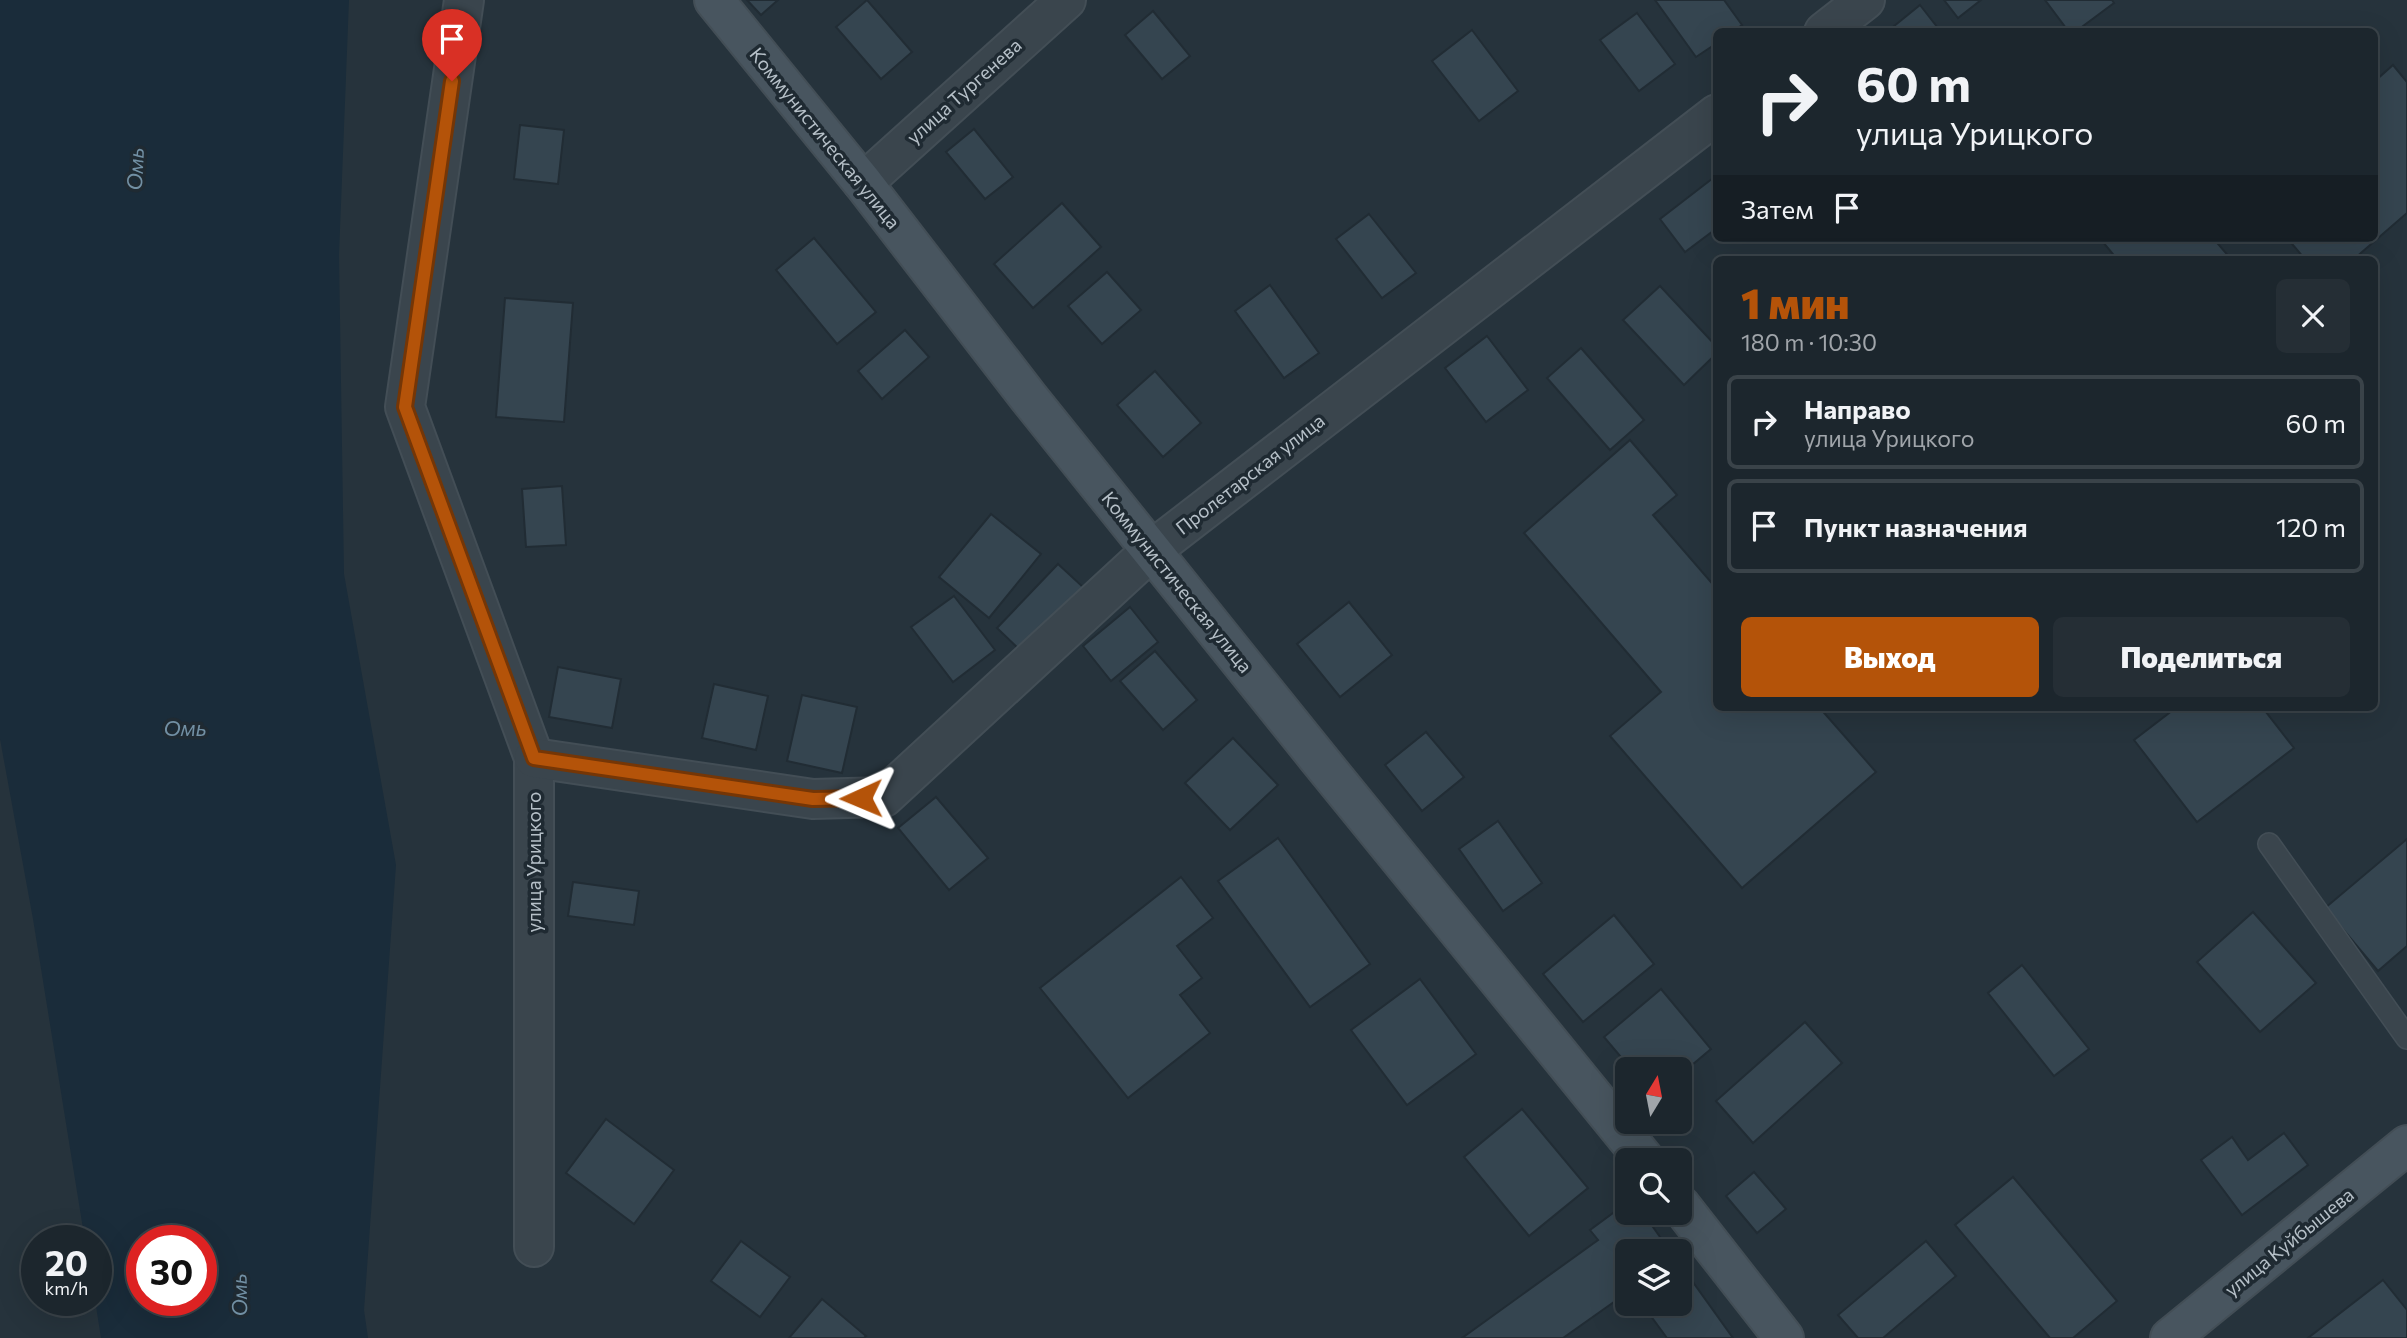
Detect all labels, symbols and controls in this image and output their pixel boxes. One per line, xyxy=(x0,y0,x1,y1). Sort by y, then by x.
pin xyxy=(422,9,482,81)
icon: arrive xyxy=(433,20,471,58)
street label: улица Тургенева xyxy=(902,33,1026,148)
street label: Коммунистическая улица xyxy=(745,43,906,233)
text: 60 m xyxy=(1856,52,1971,112)
icon: right xyxy=(1741,56,1832,147)
text: улица Урицкого xyxy=(1856,112,2093,152)
water label: Омь xyxy=(121,147,148,191)
icon: arrive xyxy=(1828,189,1866,227)
text: Затем xyxy=(1741,193,1814,224)
text: 1 мин xyxy=(1741,276,1850,328)
button: close xyxy=(2276,279,2350,353)
text: 180 m · 10:30 xyxy=(1741,328,1877,356)
text: Направо xyxy=(1804,393,1911,424)
icon: right xyxy=(1745,403,1783,441)
text: 60 m xyxy=(2286,407,2346,438)
street label: Пролетарская улица xyxy=(1171,408,1329,539)
text: улица Урицкого xyxy=(1804,424,1975,452)
street label: Коммунистическая улица xyxy=(1097,487,1258,677)
icon: arrive xyxy=(1745,507,1783,545)
text: Пункт назначения xyxy=(1804,511,2028,542)
text: 120 m xyxy=(2276,511,2346,542)
button: Выход xyxy=(1741,617,2039,697)
button: Поделиться xyxy=(2053,617,2350,697)
water label: Омь xyxy=(164,715,206,740)
position arrow xyxy=(824,761,898,835)
street label: улица Урицкого xyxy=(522,792,545,932)
north arrow xyxy=(1615,1057,1692,1134)
map controls xyxy=(1615,1057,1692,1316)
button: search xyxy=(1615,1148,1692,1225)
street label: улица Куйбышева xyxy=(2219,1182,2358,1301)
speed limit sign: 30 xyxy=(126,1225,217,1316)
button: layers xyxy=(1615,1239,1692,1316)
text: 20 xyxy=(45,1240,88,1283)
water label: Омь xyxy=(226,1273,251,1317)
text: km/h xyxy=(45,1277,88,1299)

